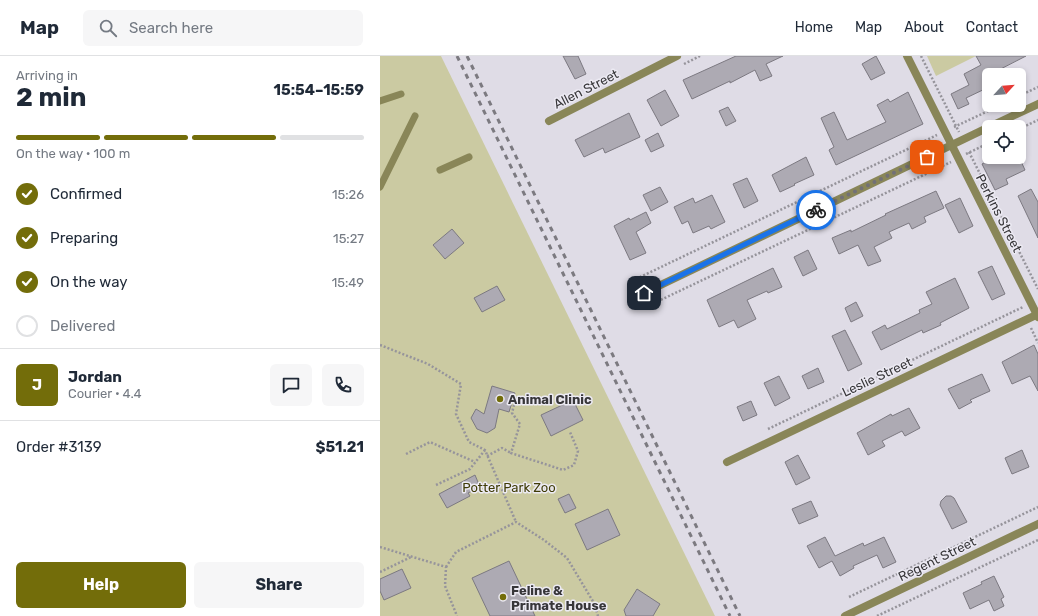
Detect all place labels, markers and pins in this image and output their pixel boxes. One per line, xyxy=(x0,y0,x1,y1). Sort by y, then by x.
pin xyxy=(910,140,944,174)
pin xyxy=(627,276,661,310)
place label: Animal Clinic xyxy=(508,392,592,407)
marker: Animal Clinic xyxy=(495,394,505,404)
place label: Feline & Primate House xyxy=(511,583,607,613)
marker: Feline & Primate House xyxy=(498,592,508,602)

